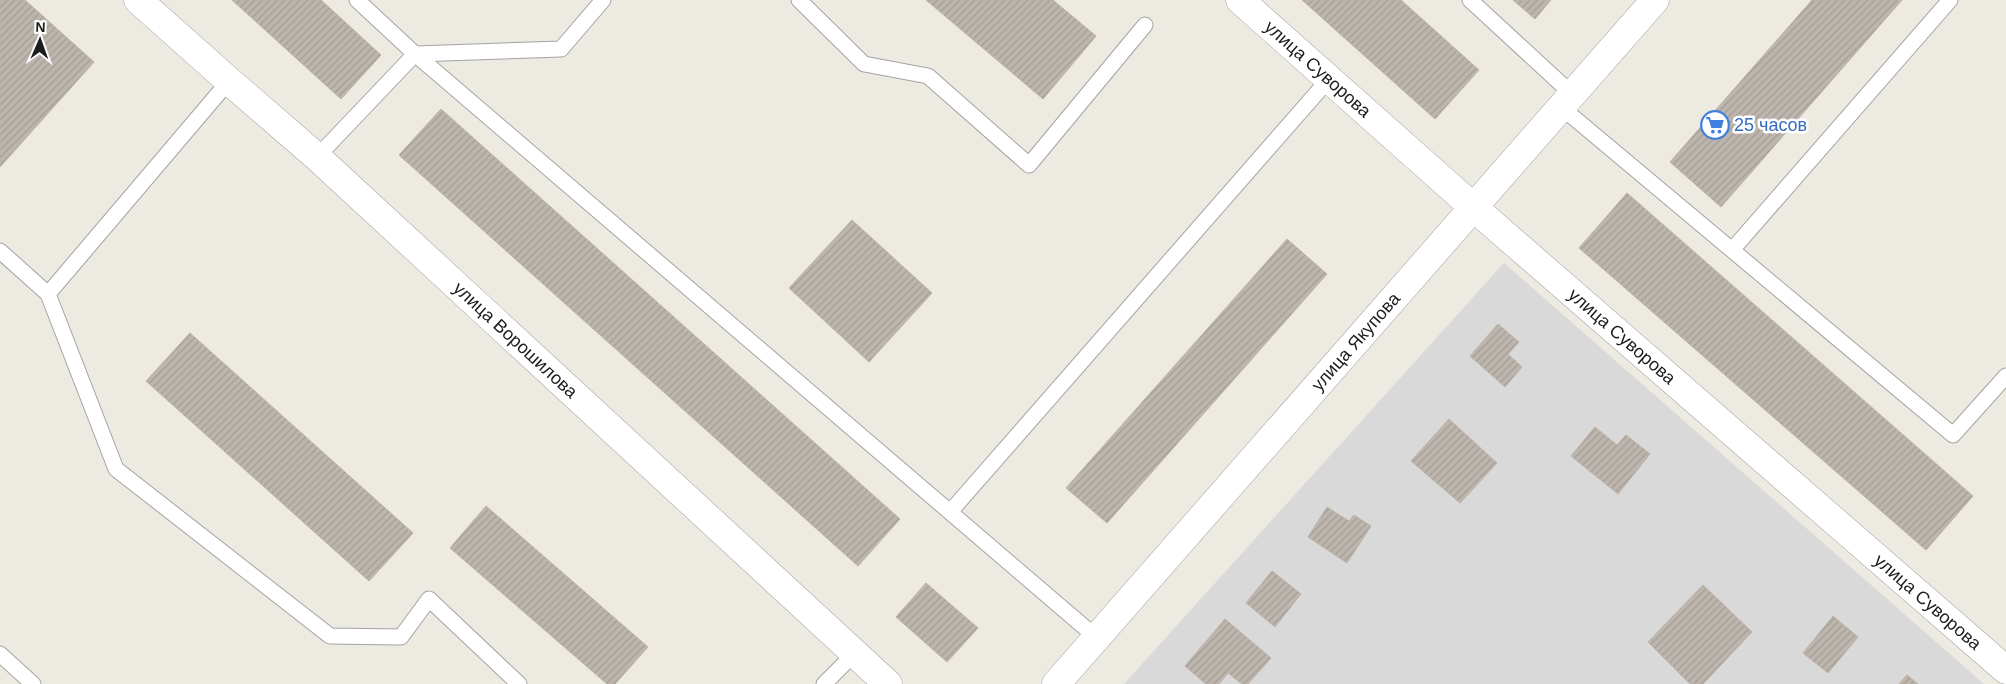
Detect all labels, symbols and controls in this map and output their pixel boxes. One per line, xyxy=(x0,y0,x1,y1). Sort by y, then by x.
north arrow xyxy=(15,15,65,65)
street label: улица Суворова xyxy=(1261,17,1376,122)
text: N xyxy=(35,19,46,35)
supermarket icon: 25 часов xyxy=(1700,110,1730,140)
place label: 25 часов xyxy=(1734,115,1807,135)
street label: улица Ворошилова xyxy=(449,278,582,403)
street label: улица Суворова xyxy=(1564,284,1680,389)
street label: улица Якупова xyxy=(1307,288,1405,395)
street label: улица Суворова xyxy=(1870,550,1986,655)

